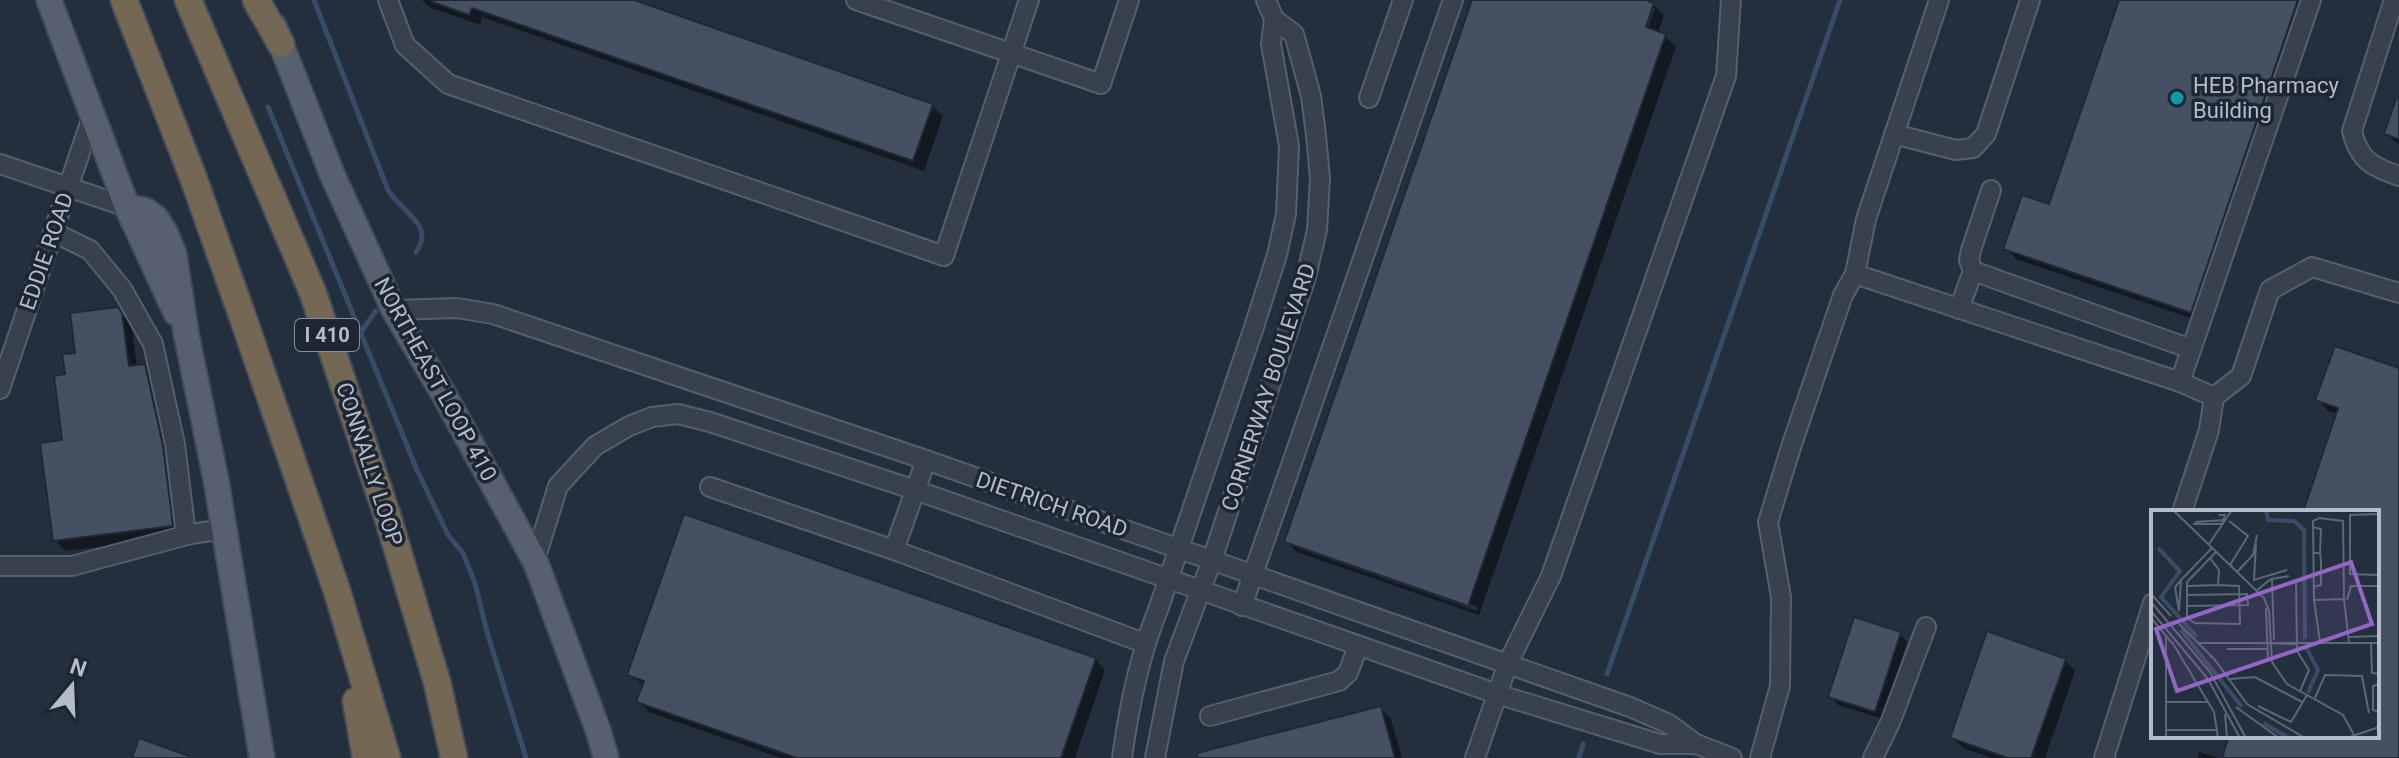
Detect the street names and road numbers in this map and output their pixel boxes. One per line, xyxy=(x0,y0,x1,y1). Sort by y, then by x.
street label: EDDIE ROAD xyxy=(15,189,78,313)
street label: CORNERWAY BOULEVARD xyxy=(1217,260,1320,514)
street label: NORTHEAST LOOP 410 xyxy=(369,273,502,485)
road number: I 410 xyxy=(295,319,359,351)
street label: CONNALLY LOOP xyxy=(331,379,408,549)
street label: DIETRICH ROAD xyxy=(973,467,1131,542)

